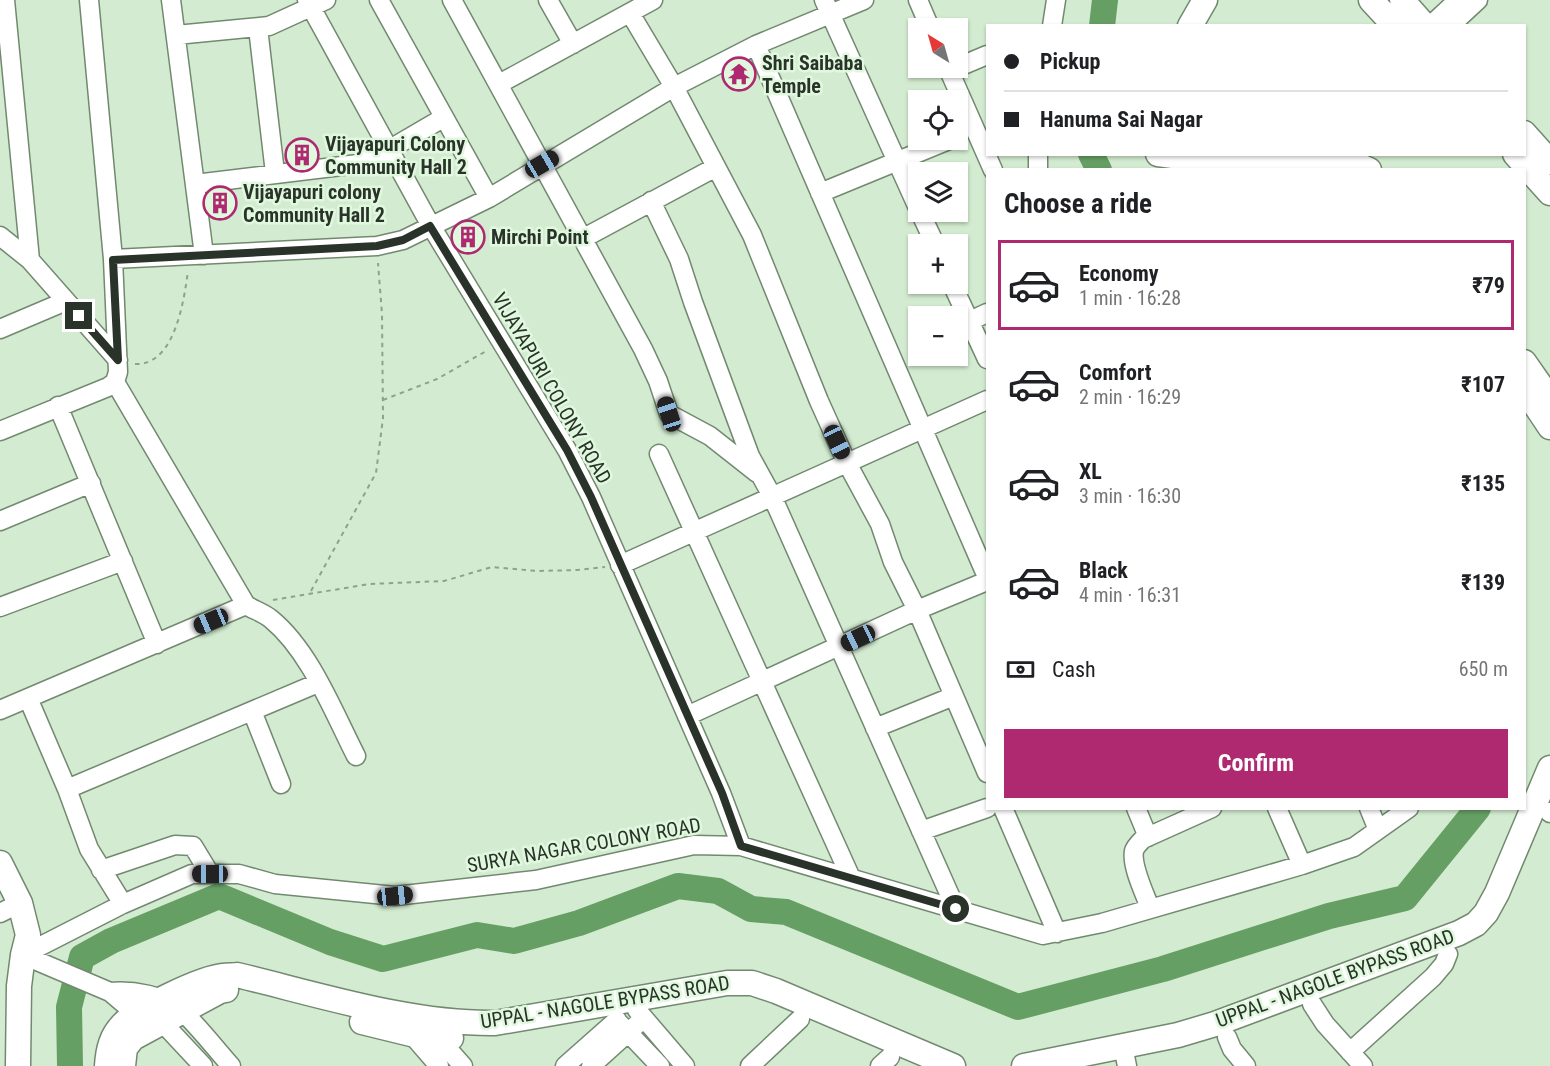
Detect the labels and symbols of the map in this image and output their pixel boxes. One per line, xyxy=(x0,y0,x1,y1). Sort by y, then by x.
north arrow xyxy=(908,18,968,78)
place label: Shri Saibaba Temple xyxy=(762,51,863,98)
temple icon: Shri Saibaba Temple xyxy=(721,56,757,92)
place label: Vijayapuri Colony Community Hall 2 xyxy=(325,132,467,179)
building icon: Vijayapuri Colony Community Hall 2 xyxy=(284,137,320,173)
car xyxy=(522,147,562,181)
place label: Vijayapuri colony Community Hall 2 xyxy=(243,180,385,227)
building icon: Vijayapuri colony Community Hall 2 xyxy=(202,185,238,221)
building icon: Mirchi Point xyxy=(450,219,486,255)
place label: Mirchi Point xyxy=(491,225,589,249)
street label: VIJAYAPURI COLONY ROAD xyxy=(487,288,617,488)
route end xyxy=(65,302,92,329)
car xyxy=(655,394,683,434)
car xyxy=(821,422,853,462)
car xyxy=(191,606,231,636)
car xyxy=(838,622,878,654)
street label: SURYA NAGAR COLONY ROAD xyxy=(465,813,703,877)
car xyxy=(192,865,228,883)
car xyxy=(376,885,414,907)
route start xyxy=(942,895,969,922)
street label: UPPAL - NAGOLE BYPASS ROAD xyxy=(1213,924,1457,1032)
street label: UPPAL - NAGOLE BYPASS ROAD xyxy=(479,970,731,1034)

